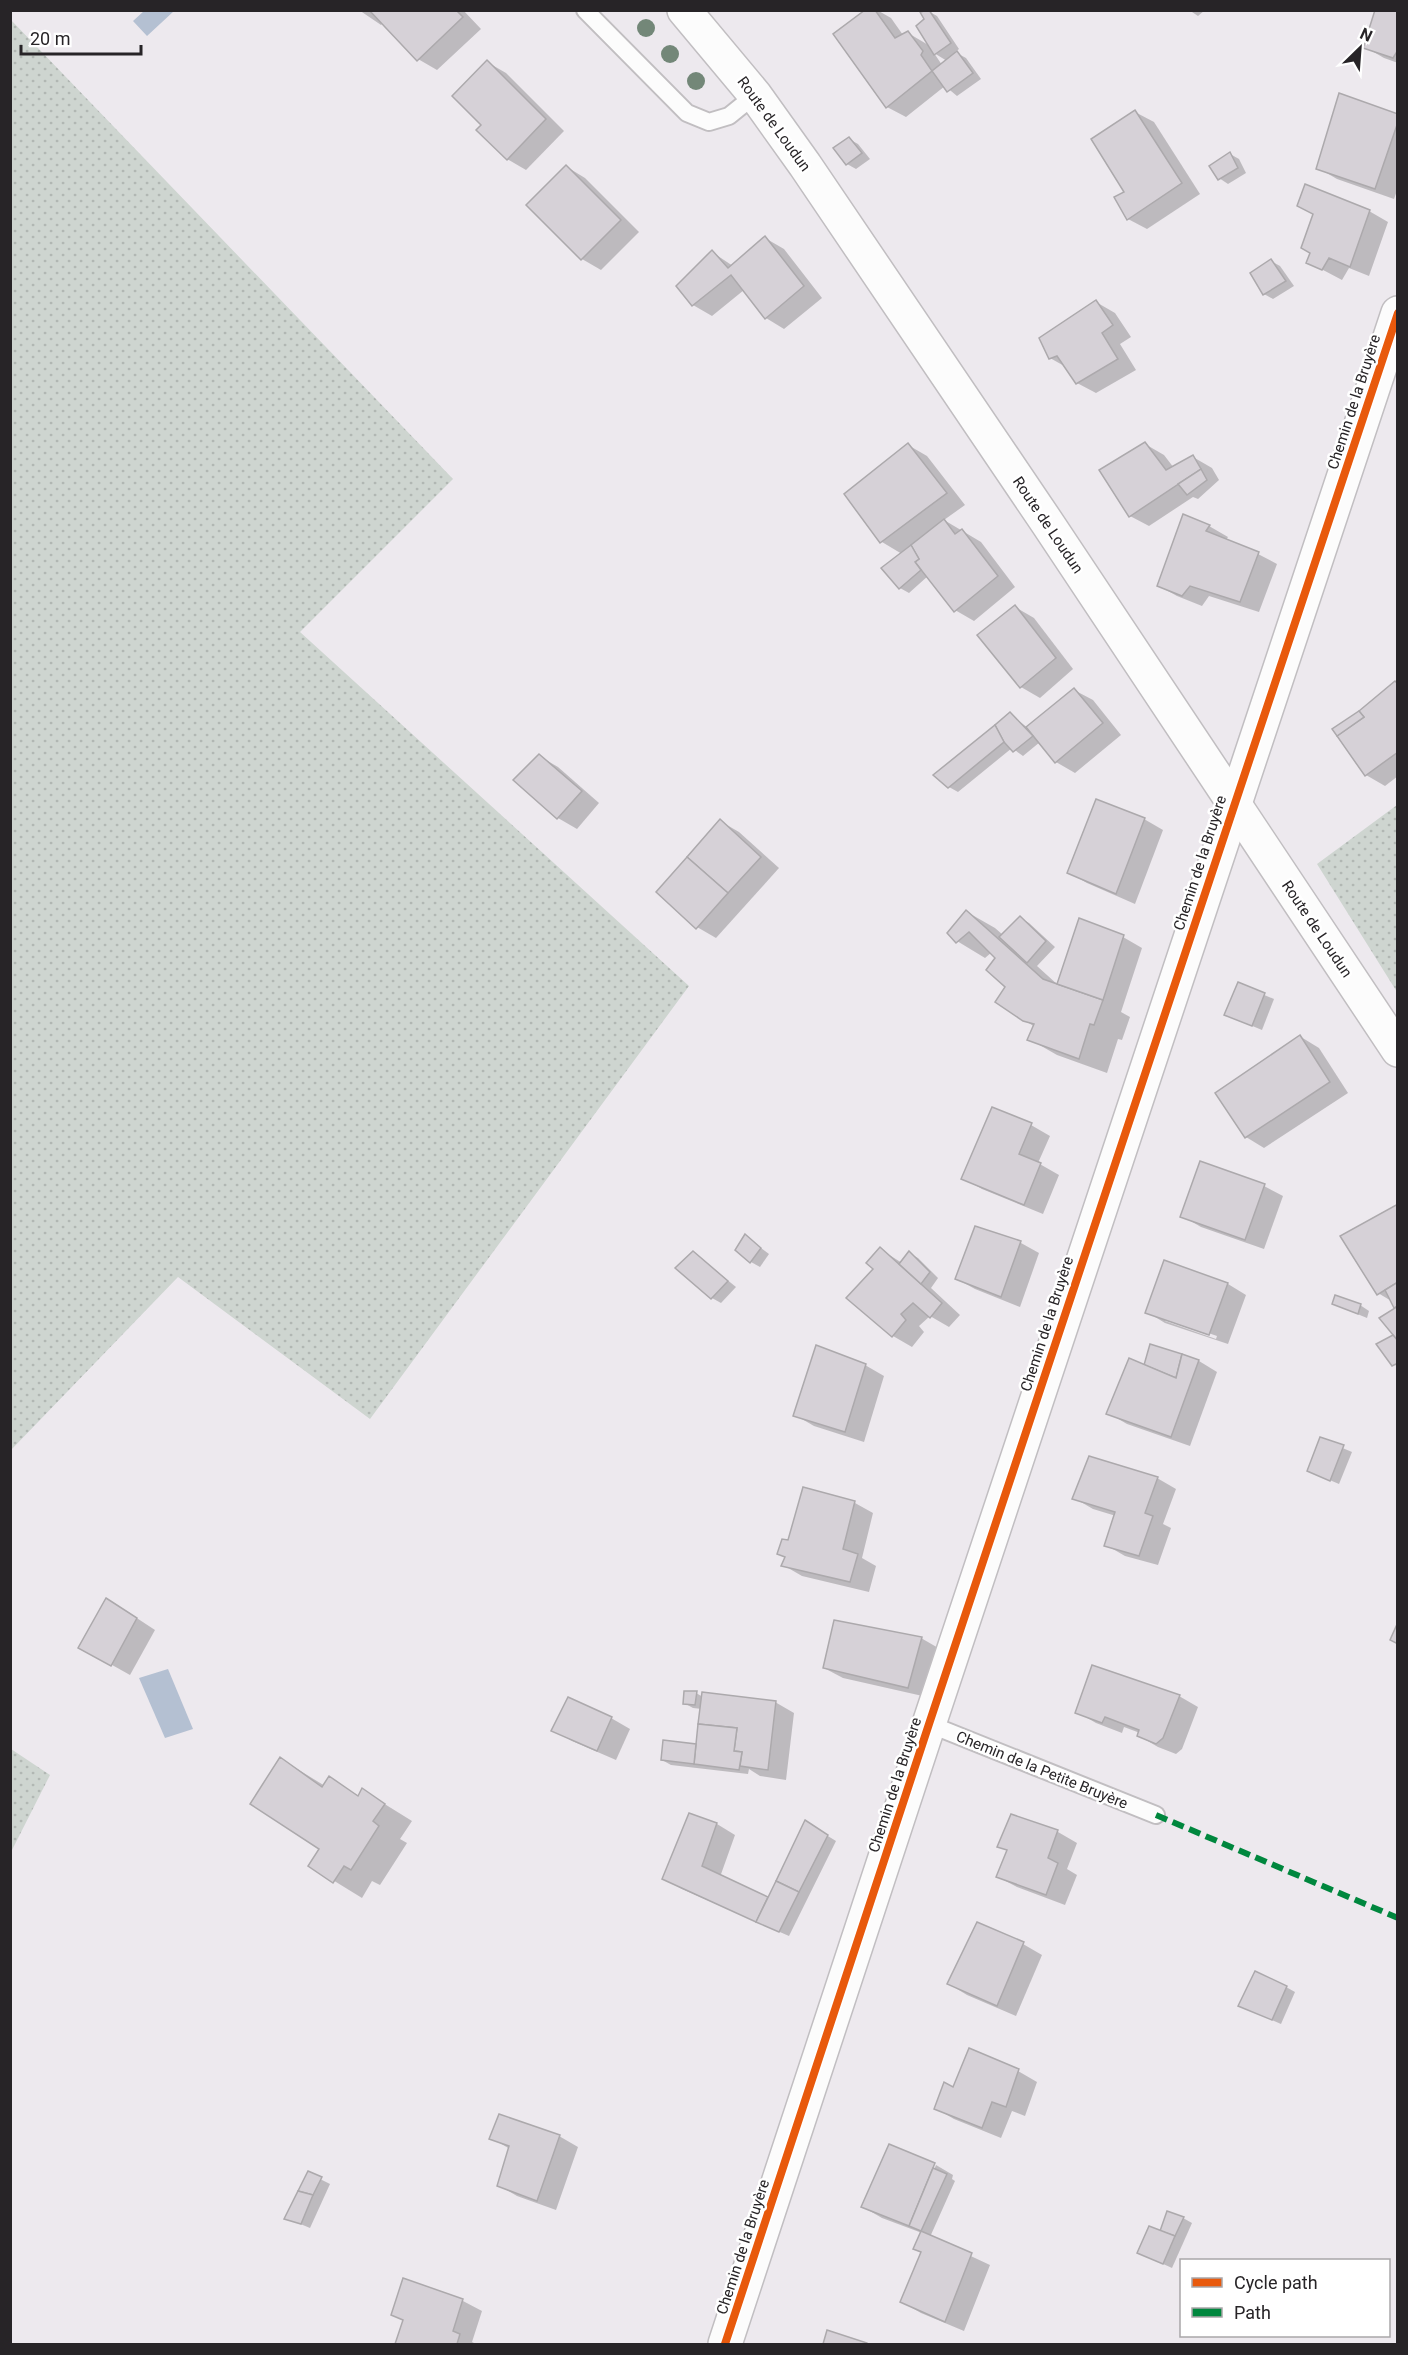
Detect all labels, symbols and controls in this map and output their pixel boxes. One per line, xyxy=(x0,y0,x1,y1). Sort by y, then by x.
scale bar xyxy=(21,18,141,56)
north arrow xyxy=(1330,18,1390,78)
text: N xyxy=(1357,24,1375,46)
text: 20 m xyxy=(30,28,70,49)
street label: Route de Loudun xyxy=(734,73,814,175)
street label: Chemin de la Bruyère xyxy=(1324,332,1384,472)
street label: Route de Loudun xyxy=(1009,473,1087,577)
street label: Chemin de la Bruyère xyxy=(1170,793,1230,933)
street label: Route de Loudun xyxy=(1278,877,1356,981)
street label: Chemin de la Bruyère xyxy=(1017,1254,1077,1394)
street label: Chemin de la Bruyère xyxy=(865,1715,925,1855)
street label: Chemin de la Petite Bruyère xyxy=(954,1727,1130,1813)
street label: Chemin de la Bruyère xyxy=(713,2177,773,2317)
legend xyxy=(1180,2259,1390,2337)
text: Cycle path xyxy=(1234,2272,1318,2293)
text: Path xyxy=(1234,2302,1271,2323)

